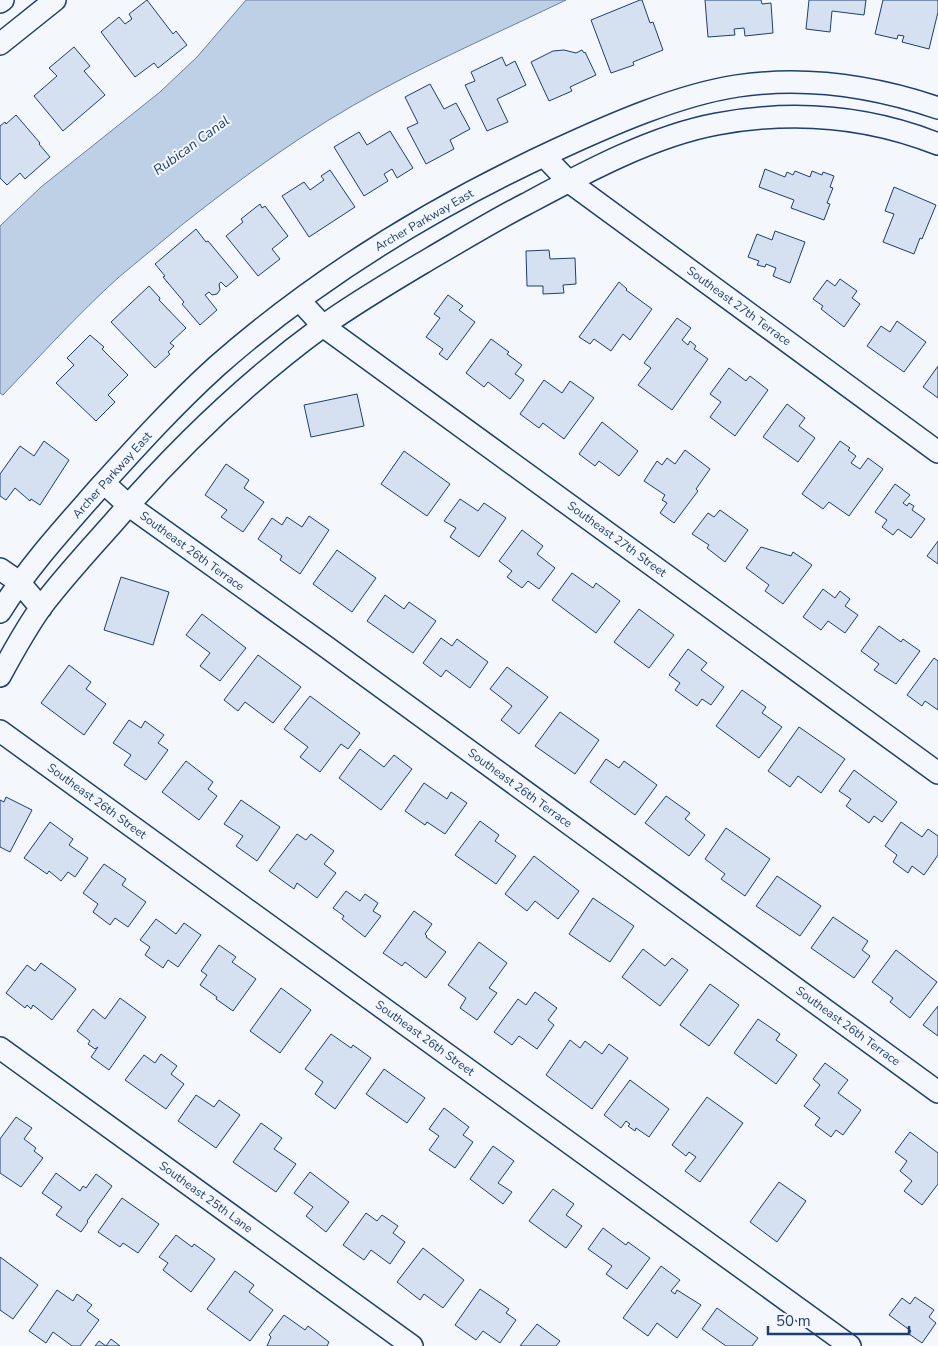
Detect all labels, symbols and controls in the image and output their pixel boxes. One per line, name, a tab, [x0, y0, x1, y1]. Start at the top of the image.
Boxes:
water label: Rubican Canal	[149, 111, 233, 180]
street label: Archer Parkway East	[372, 185, 477, 255]
street label: Southeast 27th Terrace	[684, 263, 794, 349]
street label: Archer Parkway East	[69, 428, 156, 522]
street label: Southeast 27th Street	[564, 498, 670, 581]
street label: Southeast 26th Terrace	[137, 508, 247, 594]
street label: Southeast 26th Terrace	[465, 745, 575, 831]
street label: Southeast 26th Street	[44, 760, 150, 843]
street label: Southeast 26th Terrace	[793, 983, 903, 1069]
street label: Southeast 26th Street	[372, 997, 478, 1080]
street label: Southeast 25th Lane	[156, 1158, 256, 1236]
scale bar	[768, 1304, 909, 1336]
text: 50 m	[776, 1311, 811, 1331]

